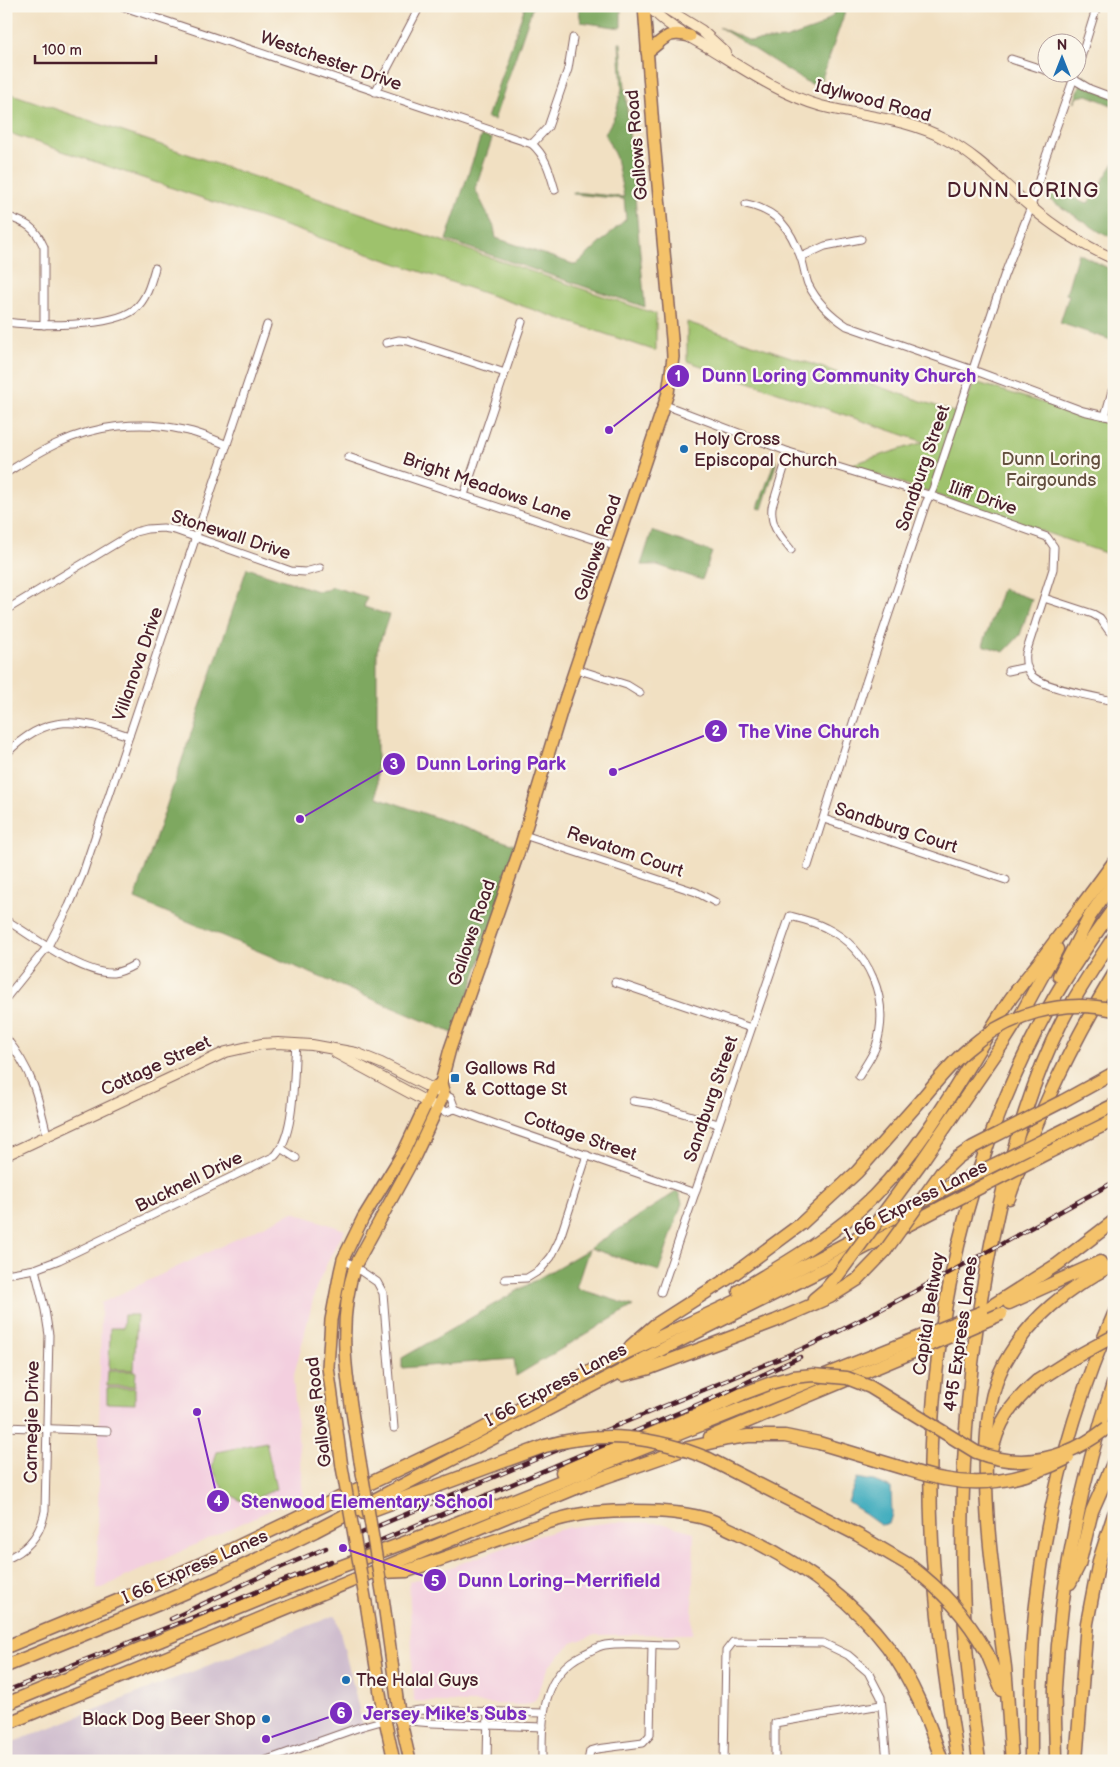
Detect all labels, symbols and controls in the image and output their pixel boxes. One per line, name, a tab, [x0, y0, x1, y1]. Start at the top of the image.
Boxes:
street label: Westchester Drive	[257, 27, 405, 95]
scale bar	[35, 32, 156, 64]
north arrow	[1038, 32, 1088, 82]
text: N	[1057, 37, 1067, 54]
text: 100 m	[42, 41, 82, 60]
street label: Idylwood Road	[813, 75, 933, 127]
street label: Gallows Road	[622, 89, 652, 201]
district label: DUNN LORING	[947, 179, 1099, 203]
callout: Dunn Loring Community Church	[666, 359, 986, 393]
text: Dunn Loring Community Church	[702, 365, 976, 388]
text: 1	[675, 367, 681, 386]
street label: Sandburg Street	[892, 402, 955, 534]
place label: Holy Cross Episcopal Church	[694, 429, 837, 471]
marker: Holy Cross Episcopal Church	[678, 443, 690, 455]
street label: Bright Meadows Lane	[400, 448, 575, 526]
park label: Dunn Loring Fairgounds	[1001, 449, 1101, 491]
street label: Iliff Drive	[946, 477, 1020, 520]
street label: Gallows Road	[570, 492, 626, 604]
street label: Stonewall Drive	[169, 506, 294, 564]
street label: Villanova Drive	[109, 604, 167, 724]
callout: The Vine Church	[703, 714, 891, 748]
text: The Vine Church	[738, 721, 880, 744]
text: 2	[712, 722, 721, 741]
callout: Dunn Loring Park	[381, 747, 576, 781]
text: Dunn Loring Park	[416, 753, 566, 776]
text: 3	[390, 755, 399, 774]
street label: Sandburg Court	[832, 798, 961, 858]
street label: Revatom Court	[564, 822, 687, 882]
street label: Gallows Road	[444, 877, 500, 989]
street label: Cottage Street	[98, 1031, 215, 1101]
street label: Sandburg Street	[680, 1033, 743, 1165]
place label: Gallows Rd & Cottage St	[465, 1058, 568, 1100]
marker: Gallows Rd & Cottage St	[449, 1072, 461, 1084]
street label: Cottage Street	[521, 1107, 640, 1165]
street label: Bucknell Drive	[132, 1147, 246, 1217]
street label: I 66 Express Lanes	[841, 1156, 991, 1246]
street label: Capital Beltway	[909, 1250, 949, 1377]
street label: 495 Express Lanes	[940, 1255, 982, 1413]
street label: I 66 Express Lanes	[482, 1339, 630, 1431]
street label: Gallows Road	[302, 1356, 336, 1468]
street label: Carnegie Drive	[20, 1360, 44, 1484]
callout: Stenwood Elementary School	[206, 1484, 503, 1518]
text: Stenwood Elementary School	[241, 1491, 493, 1514]
text: 4	[214, 1492, 223, 1511]
street label: I 66 Express Lanes	[119, 1525, 271, 1609]
callout: Dunn Loring–Merrifield	[423, 1563, 671, 1597]
text: Dunn Loring–Merrifield	[458, 1570, 660, 1593]
text: 5	[431, 1572, 440, 1591]
place label: The Halal Guys	[356, 1670, 479, 1691]
marker: The Halal Guys	[340, 1674, 352, 1686]
callout: Jersey Mike's Subs	[328, 1696, 537, 1730]
text: Jersey Mike's Subs	[363, 1703, 527, 1726]
text: 6	[336, 1704, 346, 1723]
place label: Black Dog Beer Shop	[82, 1709, 256, 1730]
marker: Black Dog Beer Shop	[260, 1713, 272, 1725]

